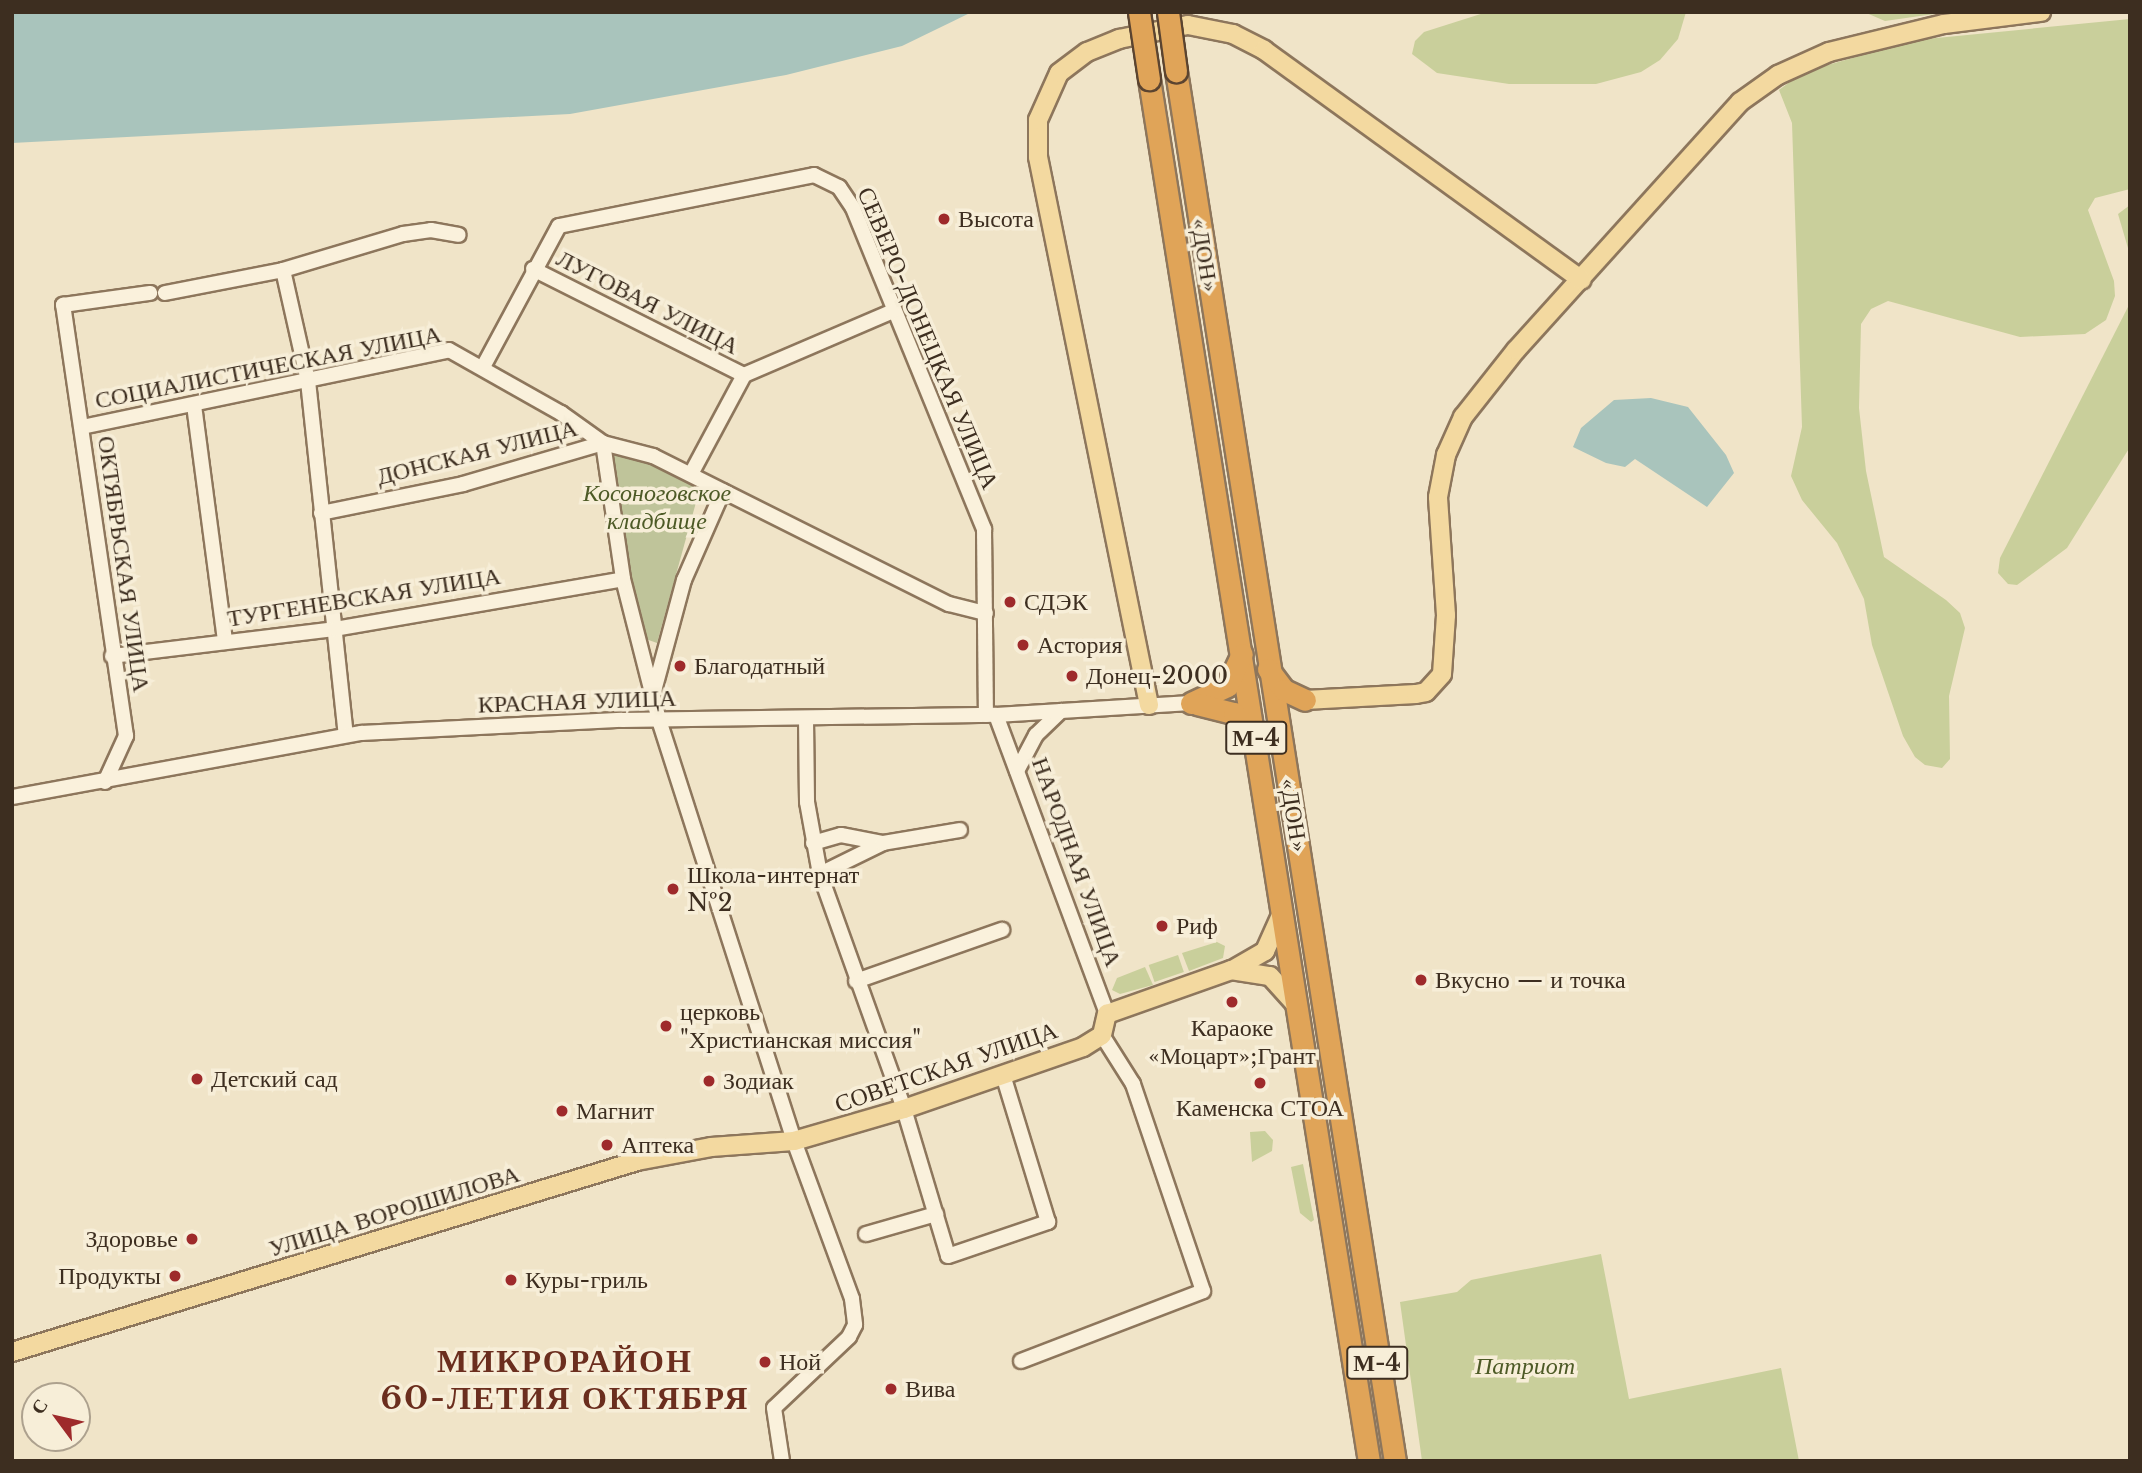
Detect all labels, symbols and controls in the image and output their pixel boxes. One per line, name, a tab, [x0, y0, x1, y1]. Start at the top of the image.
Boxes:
street label: СЕВЕРО-ДОНЕЦКАЯ УЛИЦА	[851, 183, 1005, 493]
place label: Высота	[958, 205, 1034, 233]
marker: Высота	[936, 211, 952, 227]
street label: «ДОН»	[1185, 216, 1225, 294]
street label: ЛУГОВАЯ УЛИЦА	[552, 244, 744, 360]
street label: СОЦИАЛИСТИЧЕСКАЯ УЛИЦА	[92, 319, 444, 415]
street label: ДОНСКАЯ УЛИЦА	[374, 413, 580, 491]
street label: ОКТЯБРЬСКАЯ УЛИЦА	[92, 434, 156, 694]
park label: Косоноговское кладбище	[583, 479, 731, 535]
street label: ТУРГЕНЕВСКАЯ УЛИЦА	[225, 561, 503, 633]
place label: СДЭК	[1024, 588, 1088, 616]
marker: СДЭК	[1002, 594, 1018, 610]
place label: Астория	[1037, 631, 1122, 659]
marker: Астория	[1015, 637, 1031, 653]
place label: Благодатный	[694, 652, 825, 680]
marker: Благодатный	[672, 658, 688, 674]
place label: Донец-2000	[1086, 662, 1228, 690]
marker: Донец-2000	[1064, 668, 1080, 684]
street label: КРАСНАЯ УЛИЦА	[477, 683, 677, 719]
road number: М-4	[1224, 718, 1288, 758]
street label: НАРОДНАЯ УЛИЦА	[1026, 753, 1128, 971]
street label: «ДОН»	[1274, 776, 1314, 854]
place label: Школа-интернат №2	[687, 861, 859, 917]
marker: Школа-интернат №2	[665, 881, 681, 897]
place label: Риф	[1176, 912, 1218, 940]
marker: Риф	[1154, 918, 1170, 934]
place label: Вкусно — и точка	[1435, 966, 1626, 994]
marker: Вкусно — и точка	[1413, 972, 1429, 988]
marker: Караоке «Моцарт»;Грант	[1224, 994, 1240, 1010]
place label: церковь "Христианская миссия"	[680, 998, 921, 1054]
place label: Караоке «Моцарт»;Грант	[1148, 1014, 1316, 1070]
street label: СОВЕТСКАЯ УЛИЦА	[831, 1015, 1061, 1119]
marker: церковь "Христианская миссия"	[658, 1018, 674, 1034]
place label: Детский сад	[211, 1065, 338, 1093]
place label: Зодиак	[723, 1067, 794, 1095]
marker: Детский сад	[189, 1071, 205, 1087]
marker: Зодиак	[701, 1073, 717, 1089]
marker: Каменска СТОА	[1252, 1075, 1268, 1091]
place label: Каменска СТОА	[1176, 1094, 1344, 1122]
place label: Магнит	[576, 1097, 654, 1125]
marker: Магнит	[554, 1103, 570, 1119]
place label: Аптека	[621, 1131, 694, 1159]
marker: Аптека	[599, 1137, 615, 1153]
street label: УЛИЦА ВОРОШИЛОВА	[265, 1159, 523, 1263]
place label: Здоровье	[85, 1225, 178, 1253]
marker: Здоровье	[184, 1231, 200, 1247]
place label: Продукты	[58, 1262, 161, 1290]
place label: Куры-гриль	[525, 1266, 648, 1294]
marker: Продукты	[167, 1268, 183, 1284]
marker: Куры-гриль	[503, 1272, 519, 1288]
district label: МИКРОРАЙОН 60-ЛЕТИЯ ОКТЯБРЯ	[383, 1343, 747, 1418]
road number: М-4	[1346, 1344, 1408, 1382]
place label: Ной	[779, 1348, 821, 1376]
park label: Патриот	[1475, 1352, 1575, 1380]
marker: Ной	[757, 1354, 773, 1370]
place label: Вива	[905, 1375, 956, 1403]
marker: Вива	[883, 1381, 899, 1397]
north arrow	[21, 1382, 91, 1452]
text: С	[26, 1394, 53, 1418]

